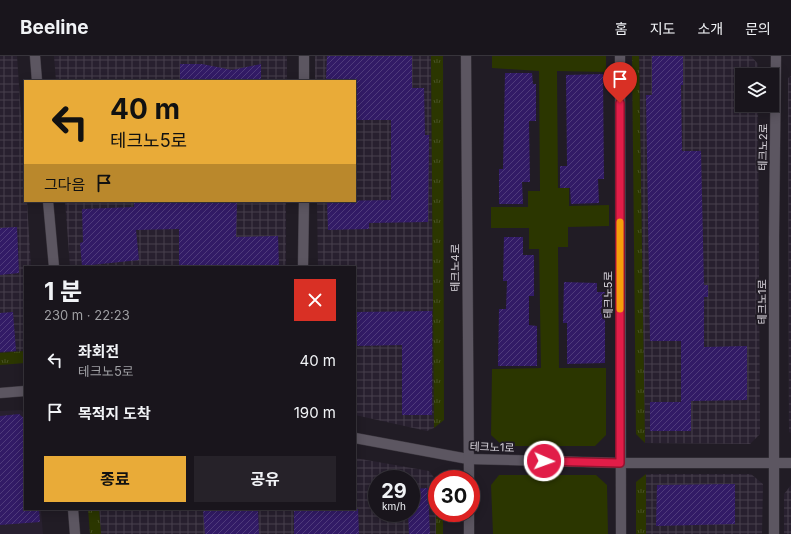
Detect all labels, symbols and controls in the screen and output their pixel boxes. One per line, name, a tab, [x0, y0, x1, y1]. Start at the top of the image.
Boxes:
text: Beeline	[20, 16, 89, 39]
text: 홈	[615, 20, 628, 37]
text: 지도	[650, 20, 675, 37]
text: 소개	[697, 20, 723, 37]
text: 문의	[745, 20, 771, 37]
pin	[603, 62, 637, 103]
icon: arrive	[609, 68, 631, 90]
map controls	[735, 68, 779, 112]
button: layers	[735, 68, 779, 112]
text: 40 m	[110, 92, 180, 126]
icon: left	[44, 96, 96, 148]
street label: 테크노2로	[756, 123, 770, 171]
text: 테크노5로	[110, 130, 187, 151]
icon: arrive	[93, 172, 115, 194]
text: 그다음	[44, 175, 85, 194]
street label: 테크노4로	[448, 244, 462, 292]
street label: 테크노5로	[601, 271, 615, 319]
text: 1 분	[44, 277, 82, 306]
button: close	[294, 279, 336, 321]
street label: 테크노1로	[755, 280, 769, 324]
text: 230 m · 22:23	[44, 307, 130, 323]
text: 좌회전	[78, 342, 119, 361]
icon: left	[44, 349, 66, 371]
text: 40 m	[299, 351, 336, 370]
text: 테크노5로	[78, 363, 134, 379]
icon: arrive	[44, 401, 66, 423]
text: 190 m	[294, 403, 336, 422]
text: 목적지 도착	[78, 404, 151, 423]
street label: 테크노1로	[469, 439, 515, 455]
position arrow	[523, 440, 565, 482]
button: 종료	[44, 456, 186, 502]
button: 공유	[194, 456, 336, 502]
speed limit sign: 30	[428, 470, 480, 522]
text: 29	[381, 479, 407, 503]
text: km/h	[382, 500, 406, 512]

